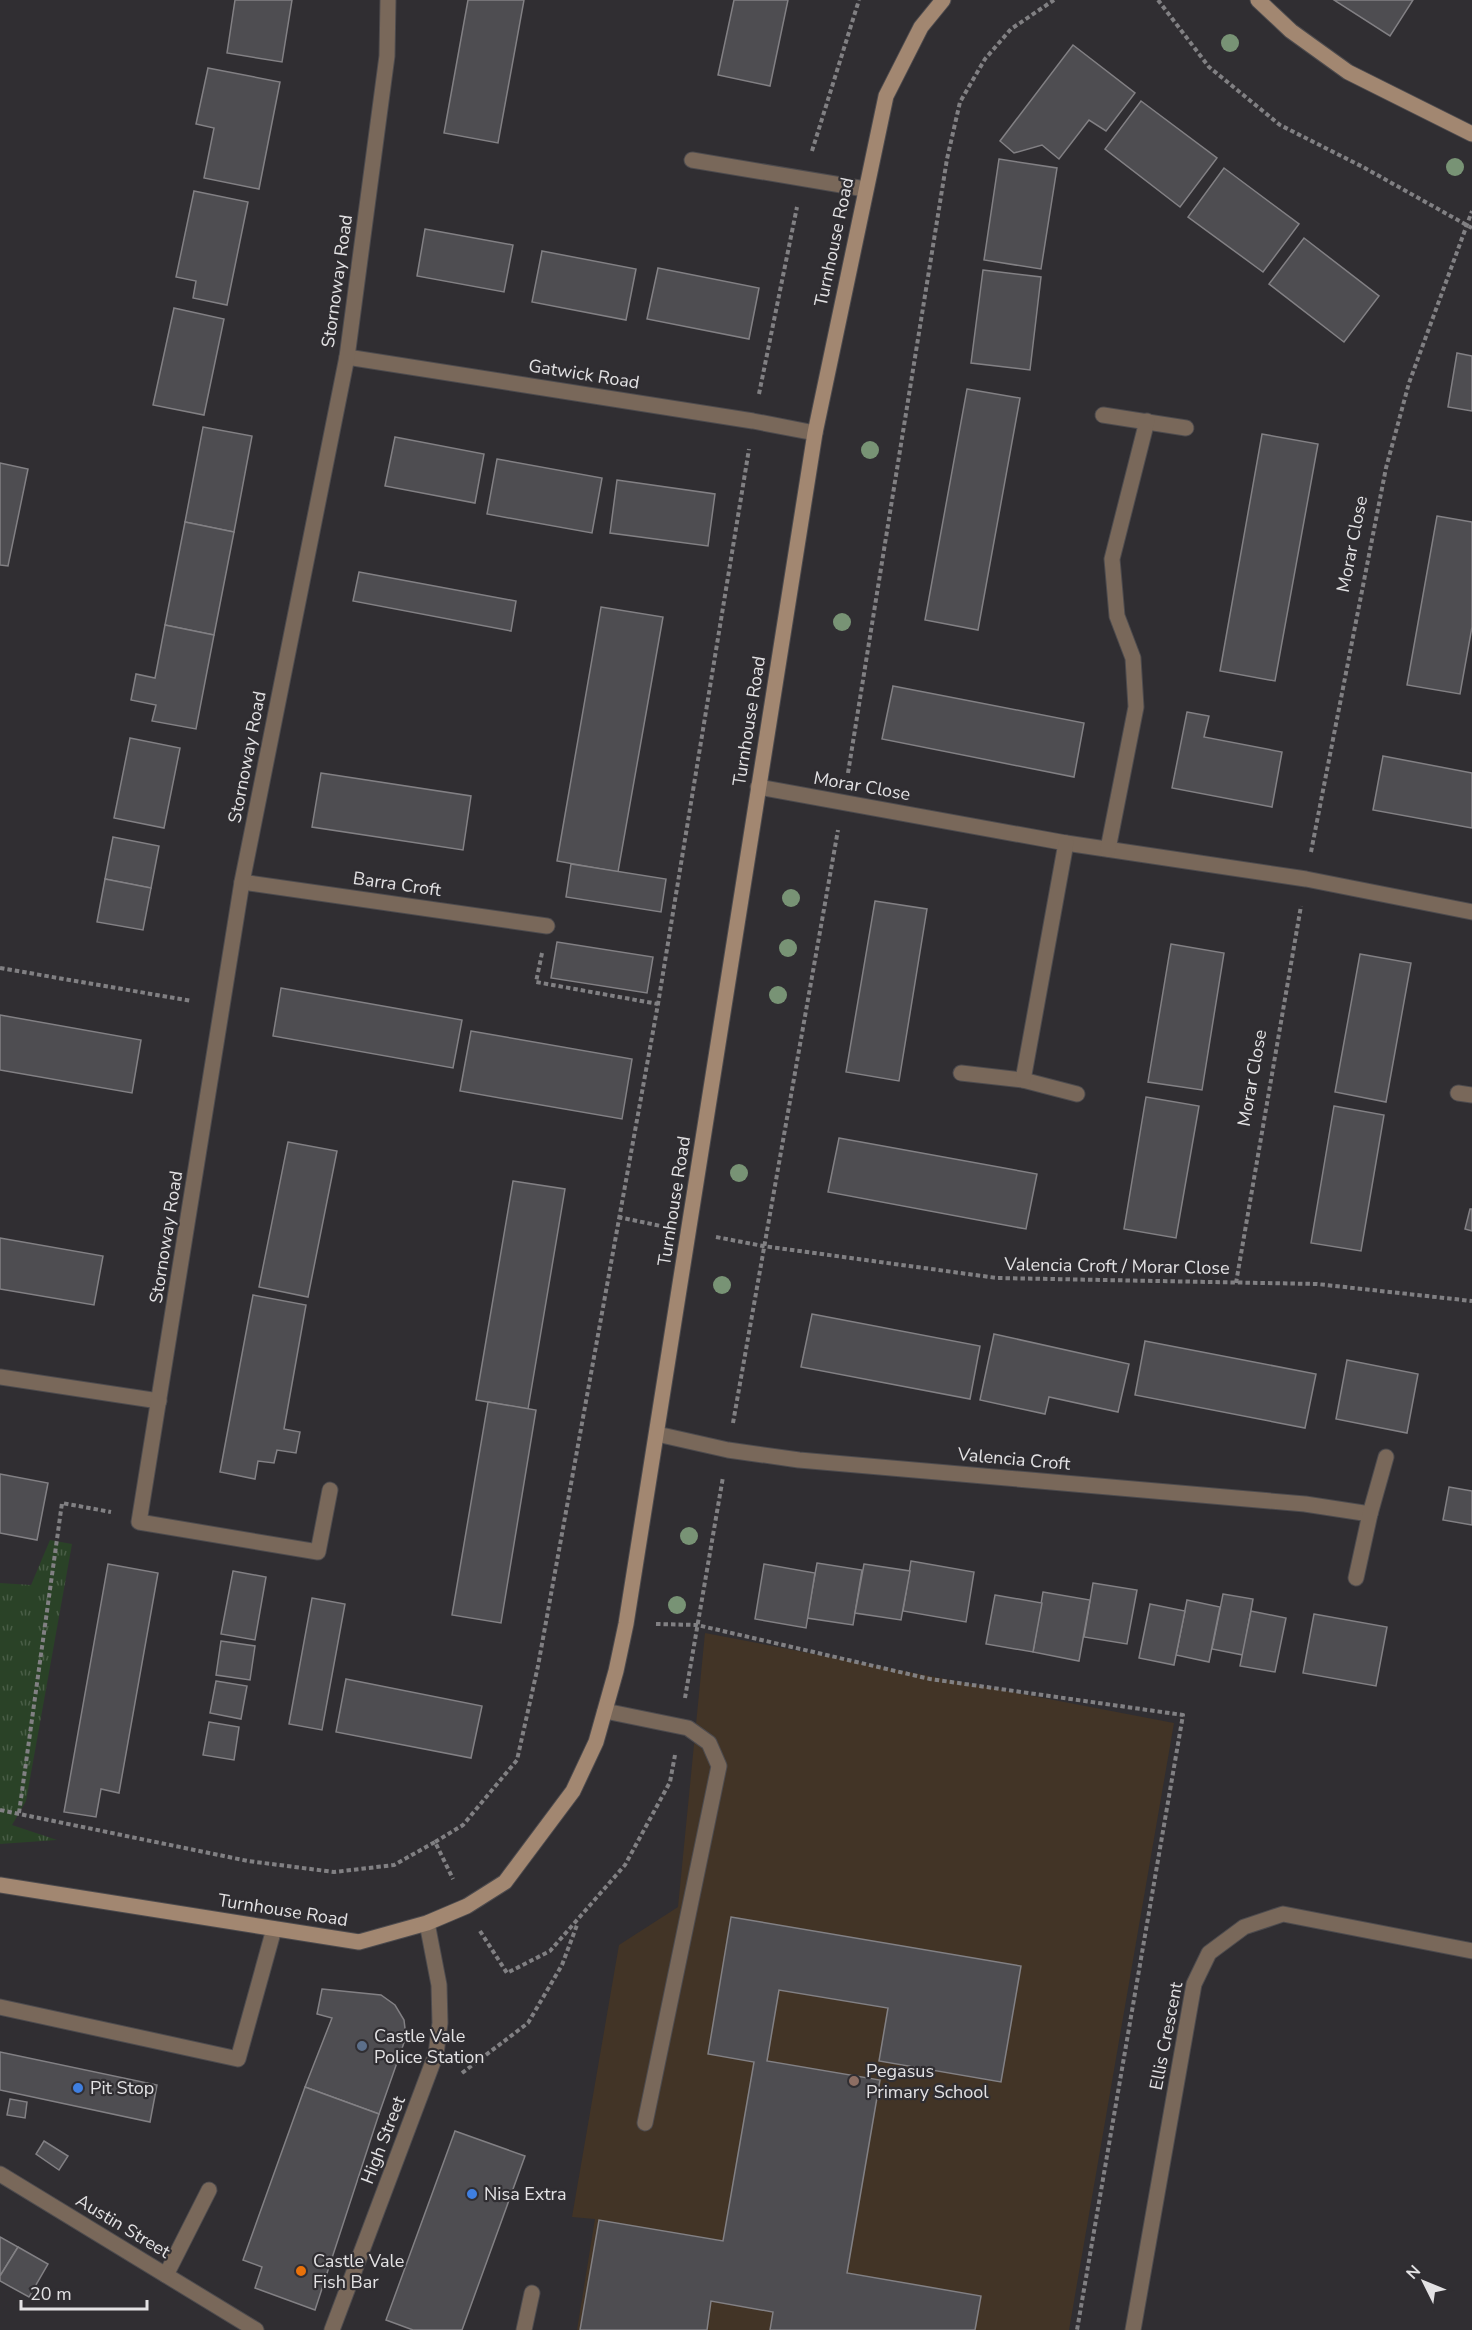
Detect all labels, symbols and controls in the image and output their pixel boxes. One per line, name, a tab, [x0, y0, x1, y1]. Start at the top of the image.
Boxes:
street label: Turnhouse Road	[809, 175, 859, 309]
street label: Stornoway Road	[316, 213, 358, 349]
street label: Gatwick Road	[527, 353, 641, 395]
street label: Morar Close	[1331, 494, 1373, 594]
street label: Turnhouse Road	[727, 654, 771, 788]
street label: Stornoway Road	[222, 689, 272, 825]
street label: Morar Close	[812, 766, 912, 806]
street label: Barra Croft	[351, 866, 443, 902]
street label: Morar Close	[1232, 1028, 1272, 1128]
street label: Turnhouse Road	[652, 1134, 696, 1268]
street label: Stornoway Road	[144, 1169, 188, 1305]
street label: Valencia Croft / Morar Close	[1003, 1252, 1230, 1280]
street label: Valencia Croft	[956, 1442, 1072, 1476]
street label: Turnhouse Road	[216, 1888, 350, 1932]
street label: Ellis Crescent	[1144, 1979, 1188, 2092]
place label: Castle Vale Police Station	[374, 2024, 484, 2069]
marker: Castle Vale Police Station	[355, 2039, 369, 2053]
place label: Pegasus Primary School	[866, 2059, 989, 2104]
marker: Pegasus Primary School	[847, 2074, 861, 2088]
place label: Pit Stop	[90, 2076, 154, 2100]
marker: Pit Stop	[71, 2081, 85, 2095]
street label: High Street	[355, 2092, 411, 2187]
place label: Nisa Extra	[484, 2182, 566, 2206]
marker: Nisa Extra	[465, 2187, 479, 2201]
street label: Austin Street	[71, 2188, 175, 2264]
place label: Castle Vale Fish Bar	[313, 2249, 404, 2294]
north arrow	[1394, 2252, 1454, 2312]
text: N	[1402, 2261, 1426, 2284]
marker: Castle Vale Fish Bar	[294, 2264, 308, 2278]
scale bar	[21, 2273, 147, 2311]
text: 20 m	[30, 2282, 72, 2306]

